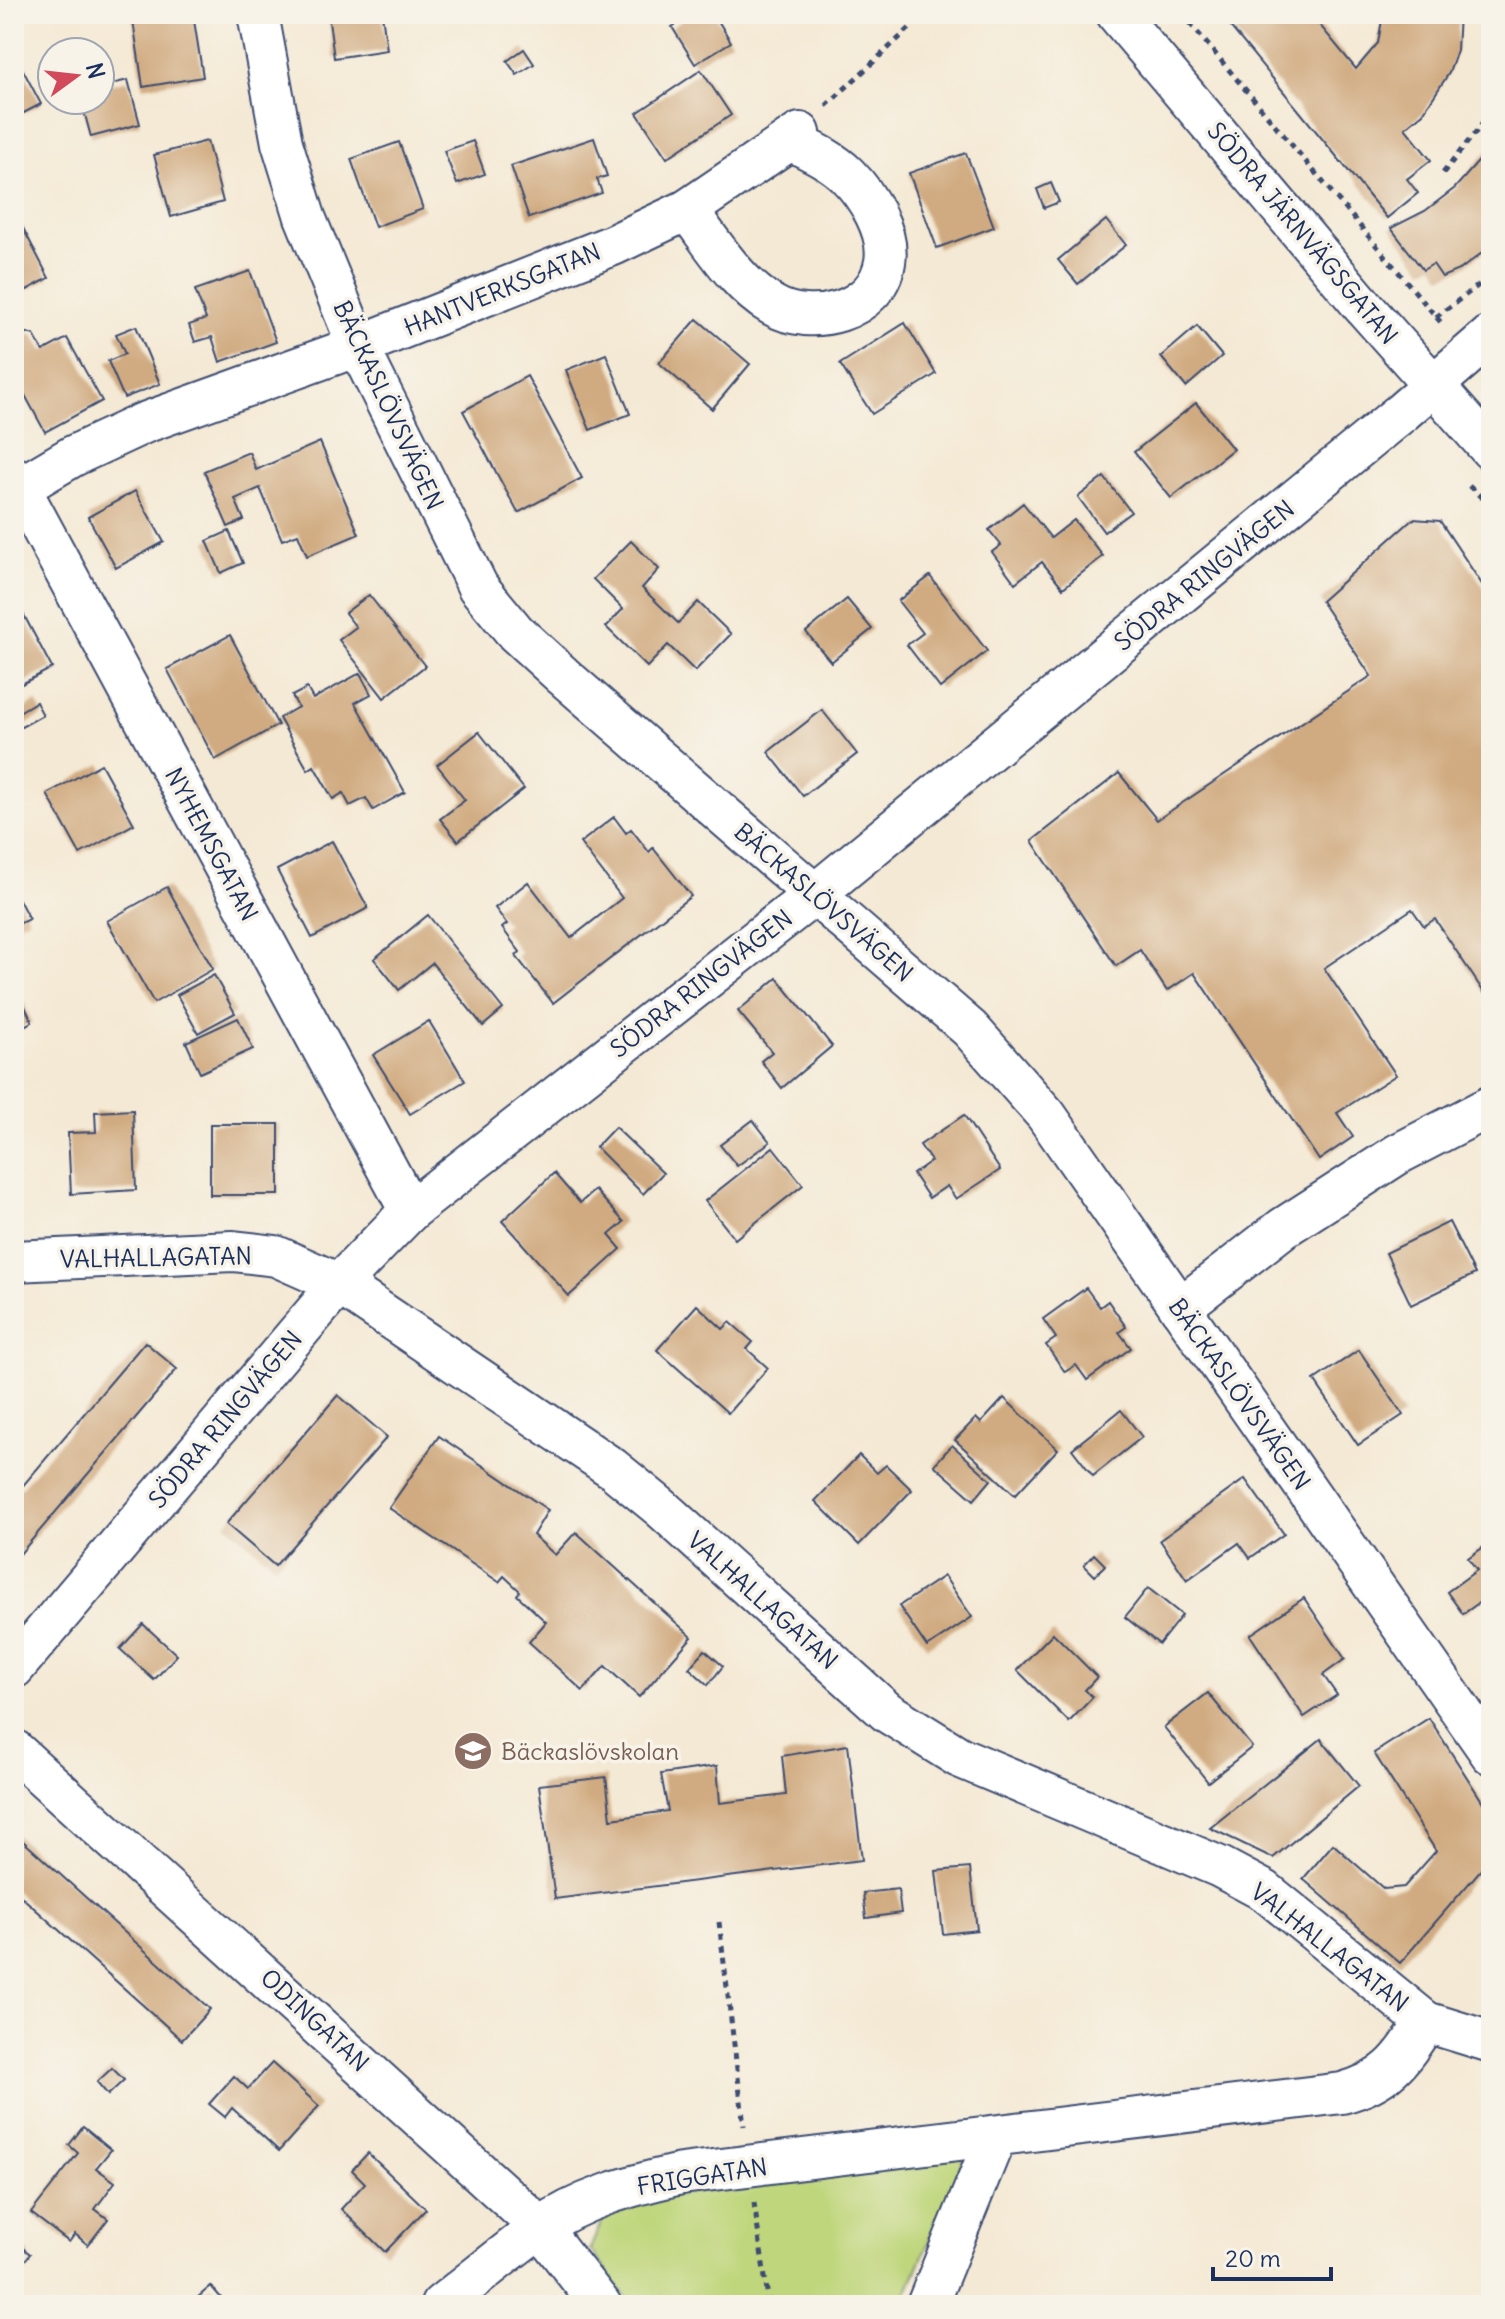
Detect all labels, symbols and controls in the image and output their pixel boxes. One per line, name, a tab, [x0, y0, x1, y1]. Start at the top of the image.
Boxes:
north arrow	[36, 36, 116, 116]
text: N	[80, 60, 111, 82]
street label: SÖDRA JÄRNVÄGSGATAN	[1201, 116, 1405, 350]
street label: HANTVERKSGATAN	[399, 236, 605, 342]
street label: BÄCKASLÖVSVÄGEN	[327, 296, 451, 514]
street label: SÖDRA RINGVÄGEN	[1108, 493, 1300, 657]
street label: NYHEMSGATAN	[159, 762, 265, 926]
street label: BÄCKASLÖVSVÄGEN	[728, 816, 920, 988]
street label: SÖDRA RINGVÄGEN	[604, 903, 798, 1063]
street label: VALHALLAGATAN	[60, 1240, 252, 1274]
street label: BÄCKASLÖVSVÄGEN	[1163, 1292, 1317, 1496]
street label: SÖDRA RINGVÄGEN	[142, 1324, 308, 1514]
street label: VALHALLAGATAN	[682, 1525, 844, 1675]
school or university icon: Bäckaslövskolan	[452, 1730, 494, 1772]
place label: Bäckaslövskolan	[501, 1736, 679, 1766]
street label: VALHALLAGATAN	[1245, 1876, 1415, 2018]
street label: ODINGATAN	[255, 1962, 375, 2078]
street label: FRIGGATAN	[635, 2151, 769, 2201]
scale bar	[1213, 2231, 1331, 2281]
text: 20 m	[1225, 2243, 1281, 2273]

